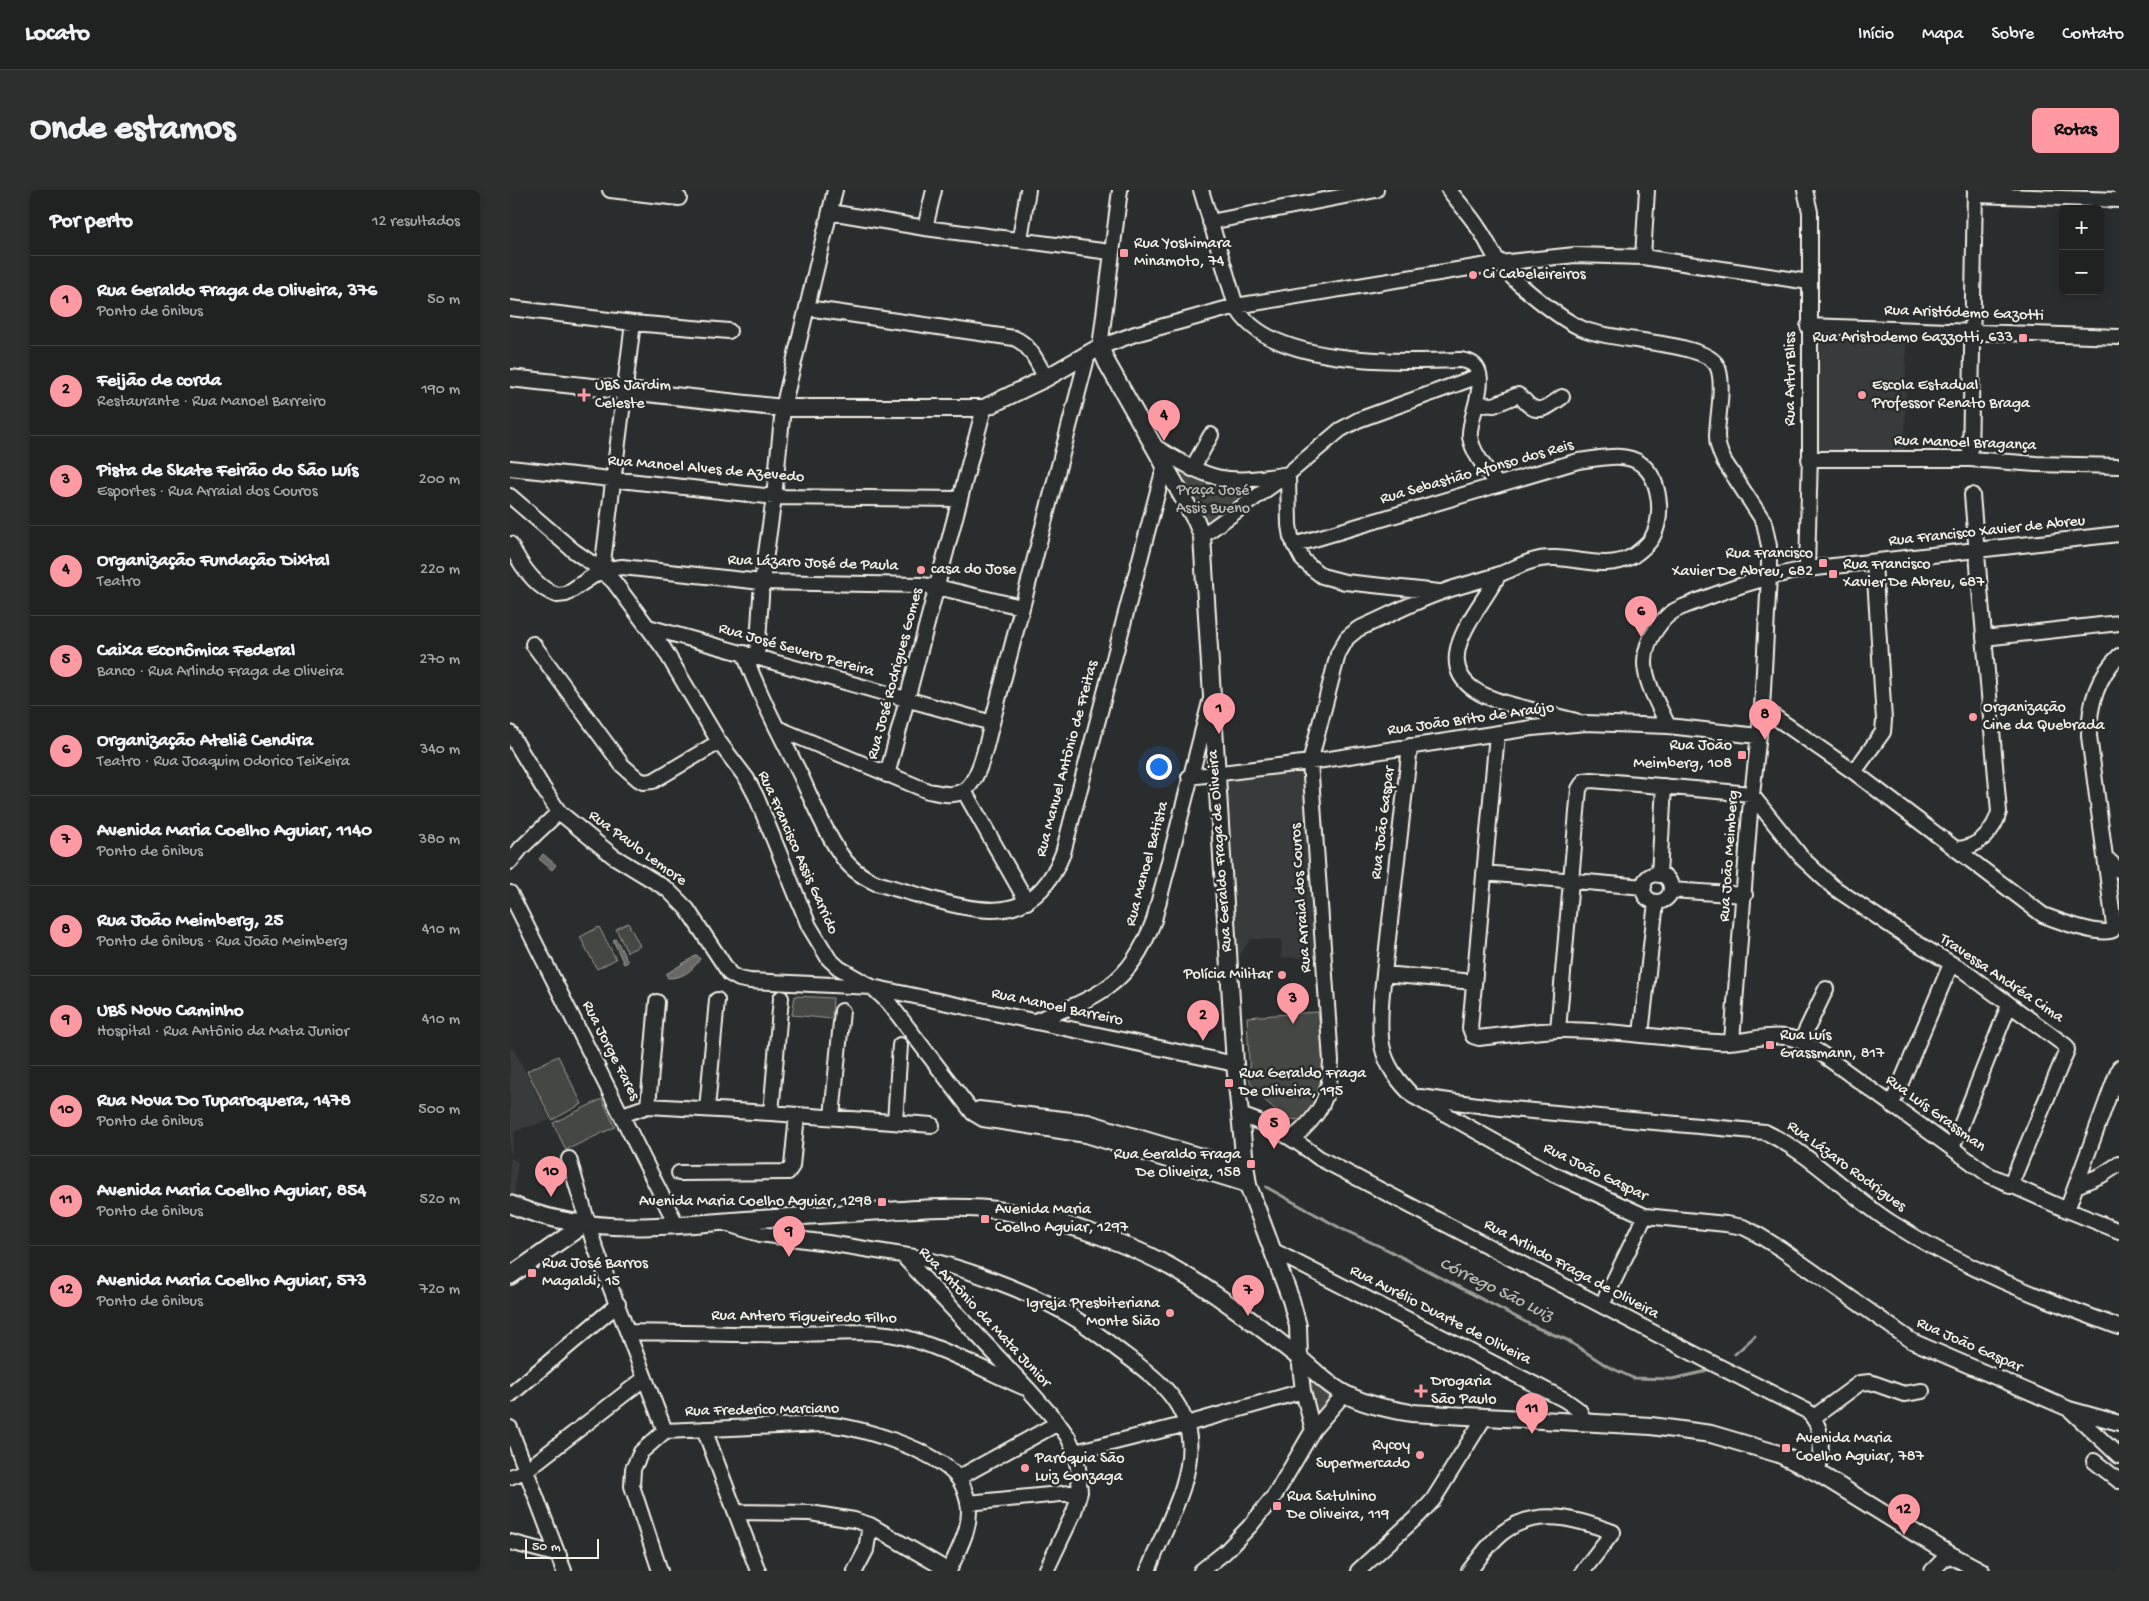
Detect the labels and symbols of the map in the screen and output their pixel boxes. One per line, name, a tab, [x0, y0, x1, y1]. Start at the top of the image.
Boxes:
place label: Rua Yoshimara Minamoto, 74	[1134, 235, 1232, 272]
marker: Rua Yoshimara Minamoto, 74	[1118, 247, 1130, 259]
place label: Ci Cabeleireiros	[1483, 266, 1587, 285]
marker: Ci Cabeleireiros	[1467, 269, 1479, 281]
street label: Rua Aristódemo Gazotti	[1884, 302, 2044, 326]
place label: Rua Aristodemo Gazzotti, 633	[1813, 329, 2013, 348]
street label: Rua Artur Bliss	[1782, 331, 1801, 426]
marker: Rua Aristodemo Gazzotti, 633	[2017, 332, 2029, 344]
place label: UBS Jardim Celeste	[595, 377, 671, 414]
place label: Escola Estadual Professor Renato Braga	[1871, 377, 2031, 414]
marker: UBS Jardim Celeste	[577, 388, 591, 402]
marker: Escola Estadual Professor Renato Braga	[1856, 389, 1868, 401]
pin: 4	[1148, 400, 1180, 441]
street label: Rua Manoel Bragança	[1893, 432, 2038, 456]
street label: Rua Sebastião Afonso dos Reis	[1378, 436, 1577, 510]
street label: Rua Manoel Alves de Azevedo	[607, 452, 805, 488]
park label: Praça José Assis Bueno	[1176, 482, 1250, 519]
street label: Rua Francisco Xavier de Abreu	[1888, 512, 2087, 552]
place label: Rua Francisco Xavier De Abreu, 682	[1671, 545, 1813, 582]
street label: Rua Lázaro José de Paula	[727, 552, 900, 577]
place label: Rua Francisco Xavier De Abreu, 687	[1842, 556, 1985, 593]
marker: Rua Francisco Xavier De Abreu, 682	[1817, 557, 1829, 569]
place label: casa do Jose	[931, 561, 1017, 580]
marker: casa do Jose	[915, 564, 927, 576]
marker: Rua Francisco Xavier De Abreu, 687	[1827, 568, 1839, 580]
street label: Rua José Rodrigues Gomes	[864, 585, 928, 762]
pin: 6	[1625, 596, 1657, 637]
street label: Rua José Severo Pereira	[716, 620, 877, 683]
street label: Rua Manuel Antônio de Freitas	[1033, 658, 1104, 859]
pin: 1	[1203, 693, 1235, 734]
street label: Rua João Brito de Araújo	[1386, 699, 1556, 741]
pin: 8	[1749, 699, 1781, 740]
place label: Organização Cine da Quebrada	[1983, 699, 2106, 736]
marker: Organização Cine da Quebrada	[1967, 711, 1979, 723]
place label: Rua João Meimberg, 108	[1633, 737, 1732, 774]
street label: Rua Geraldo Fraga de Oliveira	[1204, 748, 1238, 953]
marker: Rua João Meimberg, 108	[1736, 749, 1748, 761]
your location	[1146, 754, 1172, 780]
street label: Rua João Gaspar	[1368, 764, 1401, 881]
street label: Rua Francisco Assis Garrido	[752, 768, 842, 938]
street label: Rua João Meimberg	[1716, 790, 1744, 922]
street label: Rua Manoel Batista	[1122, 798, 1174, 928]
street label: Rua Paulo Lemore	[584, 807, 691, 892]
street label: Rua Arraial dos Couros	[1287, 822, 1317, 973]
street label: Travessa Andréa Cima	[1934, 930, 2068, 1028]
place label: Polícia Militar	[1183, 966, 1273, 985]
marker: Polícia Militar	[1276, 969, 1288, 981]
pin: 3	[1277, 983, 1309, 1024]
street label: Rua Manoel Barreiro	[989, 985, 1125, 1031]
street label: Rua Jorge Fares	[577, 998, 644, 1105]
pin: 2	[1187, 1000, 1219, 1041]
place label: Rua Luís Grassmann, 817	[1780, 1027, 1885, 1064]
marker: Rua Luís Grassmann, 817	[1764, 1039, 1776, 1051]
place label: Rua Geraldo Fraga De Oliveira, 195	[1238, 1065, 1367, 1102]
street label: Rua Luís Grassman	[1881, 1071, 1989, 1157]
marker: Rua Geraldo Fraga De Oliveira, 195	[1223, 1077, 1235, 1089]
pin: 5	[1258, 1108, 1290, 1149]
street label: Rua Lázaro Rodrigues	[1783, 1117, 1910, 1217]
street label: Rua João Gaspar	[1540, 1140, 1651, 1207]
place label: Rua Geraldo Fraga De Oliveira, 158	[1114, 1146, 1242, 1183]
pin: 10	[535, 1156, 567, 1197]
marker: Rua Geraldo Fraga De Oliveira, 158	[1245, 1158, 1257, 1170]
place label: Avenida Maria Coelho Aguiar, 1298	[639, 1193, 872, 1212]
marker: Avenida Maria Coelho Aguiar, 1298	[876, 1196, 888, 1208]
place label: Avenida Maria Coelho Aguiar, 1297	[995, 1201, 1129, 1238]
marker: Avenida Maria Coelho Aguiar, 1297	[979, 1213, 991, 1225]
pin: 9	[773, 1216, 805, 1257]
street label: Rua Arlindo Fraga de Oliveira	[1480, 1216, 1663, 1325]
street label: Rua Antônio da Mata Junior	[914, 1244, 1055, 1393]
water label: Córrego São Luiz	[1436, 1253, 1557, 1327]
place label: Rua José Barros Magaldi, 15	[542, 1255, 649, 1292]
street label: Rua Aurélio Duarte de Oliveira	[1346, 1262, 1535, 1371]
marker: Rua José Barros Magaldi, 15	[526, 1267, 538, 1279]
pin: 7	[1232, 1275, 1264, 1316]
place label: Igreja Presbiteriana Monte Sião	[1026, 1295, 1161, 1332]
street label: Rua Antero Figueiredo Filho	[711, 1307, 897, 1329]
marker: Igreja Presbiteriana Monte Sião	[1164, 1307, 1176, 1319]
street label: Rua João Gaspar	[1913, 1314, 2026, 1378]
place label: Drogaria São Paulo	[1430, 1373, 1496, 1410]
marker: Drogaria São Paulo	[1415, 1385, 1427, 1397]
pin: 11	[1516, 1393, 1548, 1434]
street label: Rua Frederico Marciano	[685, 1400, 839, 1422]
place label: Avenida Maria Coelho Aguiar, 787	[1796, 1430, 1924, 1467]
place label: Rycoy Supermercado	[1316, 1437, 1410, 1474]
marker: Avenida Maria Coelho Aguiar, 787	[1780, 1442, 1792, 1454]
marker: Rycoy Supermercado	[1414, 1449, 1426, 1461]
place label: Paróquia São Luiz Gonzaga	[1034, 1450, 1125, 1487]
marker: Paróquia São Luiz Gonzaga	[1019, 1462, 1031, 1474]
place label: Rua Satulnino De Oliveira, 119	[1286, 1488, 1389, 1525]
pin: 12	[1888, 1494, 1920, 1535]
marker: Rua Satulnino De Oliveira, 119	[1271, 1500, 1283, 1512]
scale bar	[525, 1536, 599, 1559]

